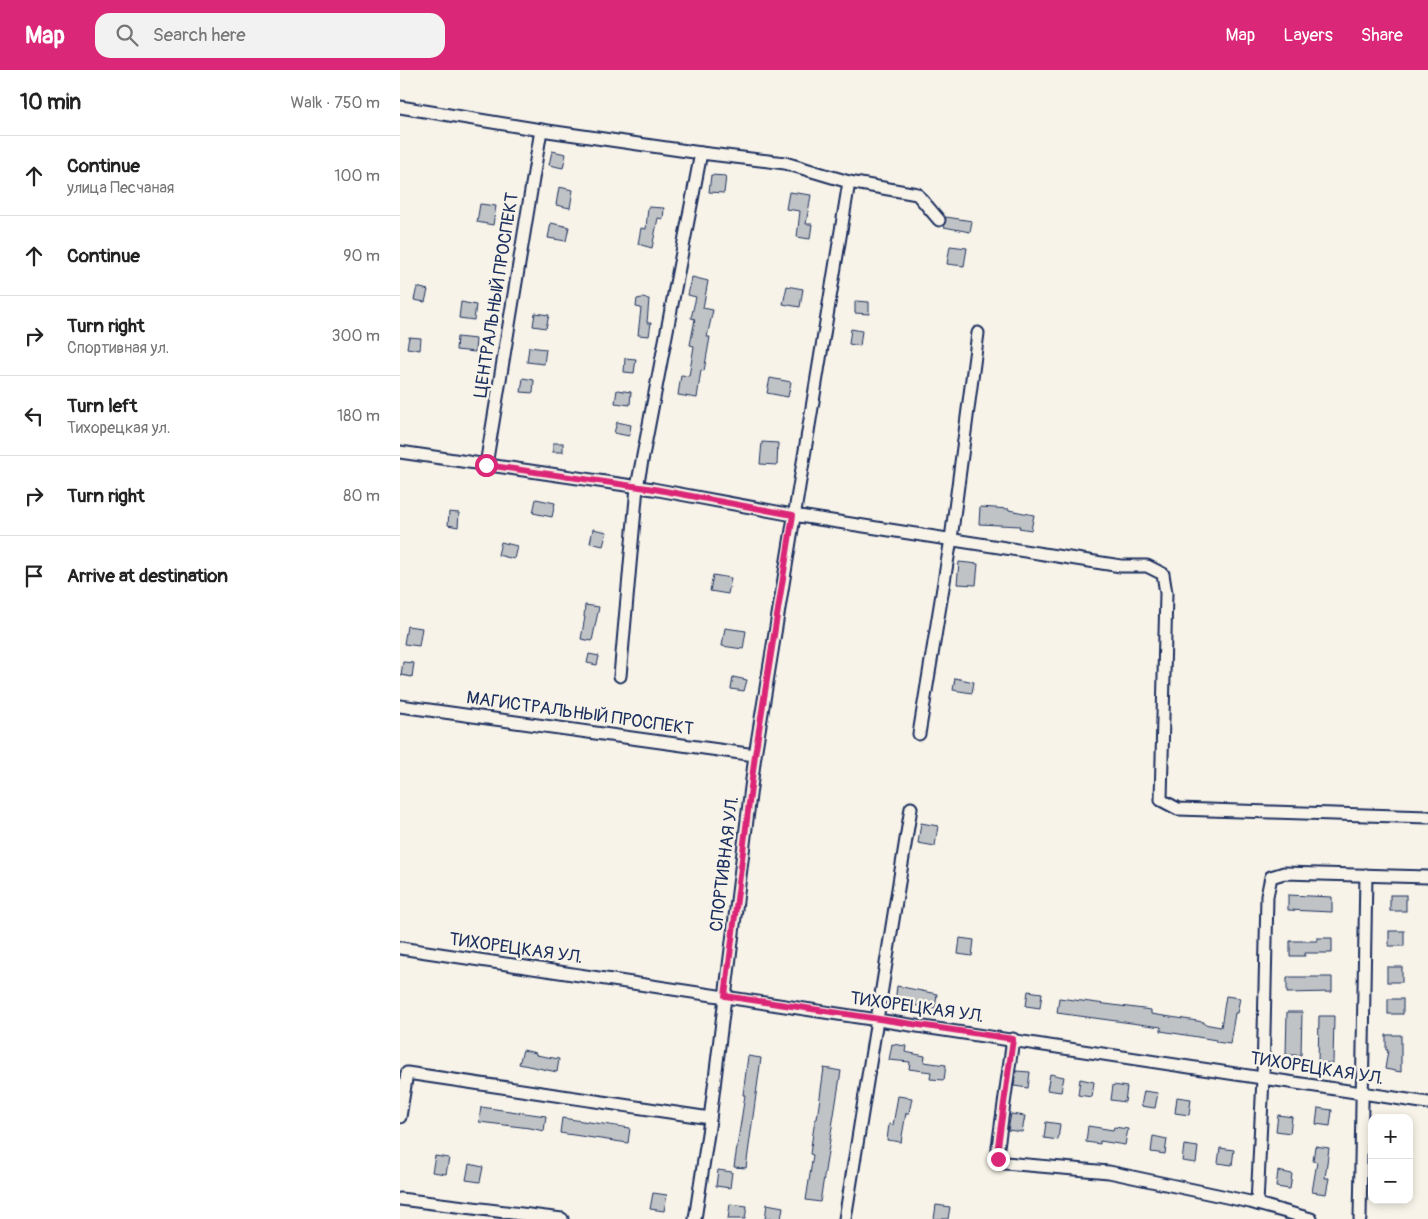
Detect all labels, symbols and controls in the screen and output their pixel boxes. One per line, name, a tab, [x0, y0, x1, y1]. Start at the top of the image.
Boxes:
search box	[95, 13, 445, 58]
text: Map	[25, 21, 65, 50]
icon: search	[113, 21, 141, 49]
text: Search here	[153, 23, 246, 47]
text: Map	[1226, 24, 1255, 47]
text: Layers	[1283, 24, 1333, 47]
text: Share	[1361, 24, 1403, 47]
text: 10 min	[20, 89, 81, 116]
text: Walk · 750 m	[291, 93, 380, 113]
text: Continue	[67, 154, 140, 178]
icon: ahead	[20, 162, 48, 190]
text: 100 m	[334, 166, 380, 186]
text: улица Песчаная	[67, 178, 174, 198]
street label: ЦЕНТРАЛЬНЫЙ ПРОСПЕКТ	[469, 191, 524, 399]
icon: ahead	[20, 242, 48, 270]
text: Continue	[67, 244, 140, 268]
text: 90 m	[343, 246, 380, 266]
text: Turn right	[67, 314, 145, 338]
icon: right	[20, 322, 48, 350]
text: 300 m	[332, 326, 380, 346]
text: Спортивная ул.	[67, 338, 169, 358]
text: Turn left	[67, 394, 137, 418]
icon: left	[20, 402, 48, 430]
text: 180 m	[337, 406, 380, 426]
text: Тихорецкая ул.	[67, 418, 171, 438]
route start	[475, 454, 498, 477]
icon: right	[20, 482, 48, 510]
text: Turn right	[67, 484, 145, 508]
text: 80 m	[343, 486, 380, 506]
icon: arrive	[20, 562, 48, 590]
text: Arrive at destination	[67, 564, 228, 588]
street label: МАГИСТРАЛЬНЫЙ ПРОСПЕКТ	[465, 686, 695, 741]
street label: СПОРТИВНАЯ УЛ.	[705, 795, 744, 933]
street label: ТИХОРЕЦКАЯ УЛ.	[448, 928, 584, 969]
street label: ТИХОРЕЦКАЯ УЛ.	[849, 987, 985, 1028]
street label: ТИХОРЕЦКАЯ УЛ.	[1249, 1047, 1385, 1090]
map controls	[1368, 1114, 1413, 1204]
button: +	[1368, 1114, 1413, 1159]
route end	[987, 1148, 1010, 1171]
button: −	[1368, 1159, 1413, 1204]

